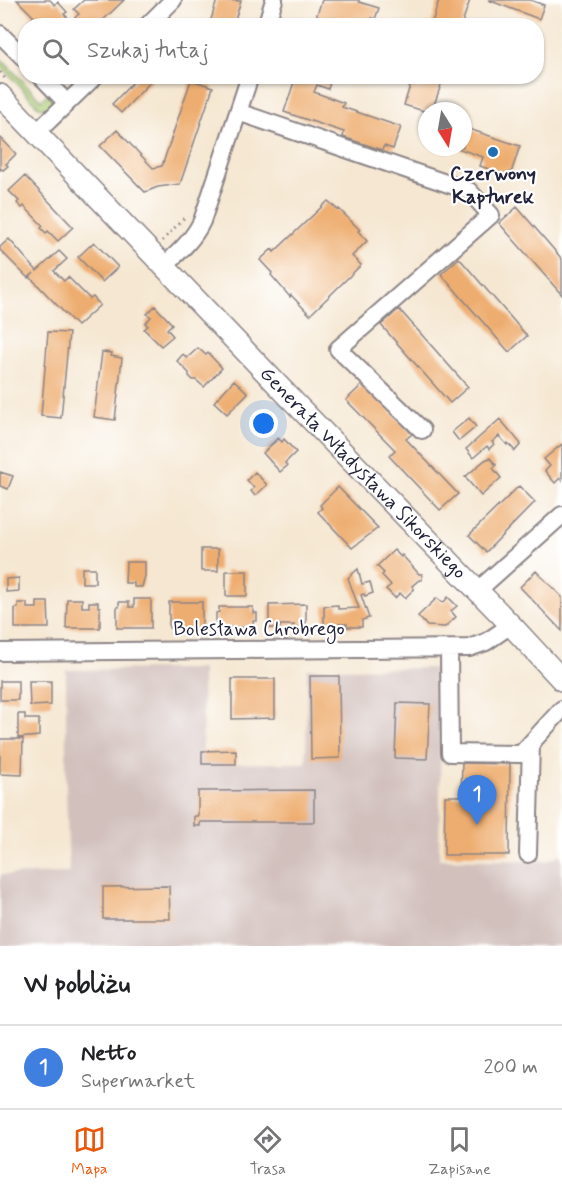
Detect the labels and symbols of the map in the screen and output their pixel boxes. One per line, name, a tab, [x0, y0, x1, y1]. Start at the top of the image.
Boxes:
north arrow	[418, 102, 472, 156]
marker: Czerwony Kapturek	[486, 145, 500, 159]
place label: Czerwony Kapturek	[450, 161, 536, 211]
street label: Generała Władysława Sikorskiego	[254, 361, 473, 585]
your location	[249, 409, 278, 438]
street label: Bolesława Chrobrego	[173, 616, 345, 644]
pin: 1	[458, 776, 496, 825]

